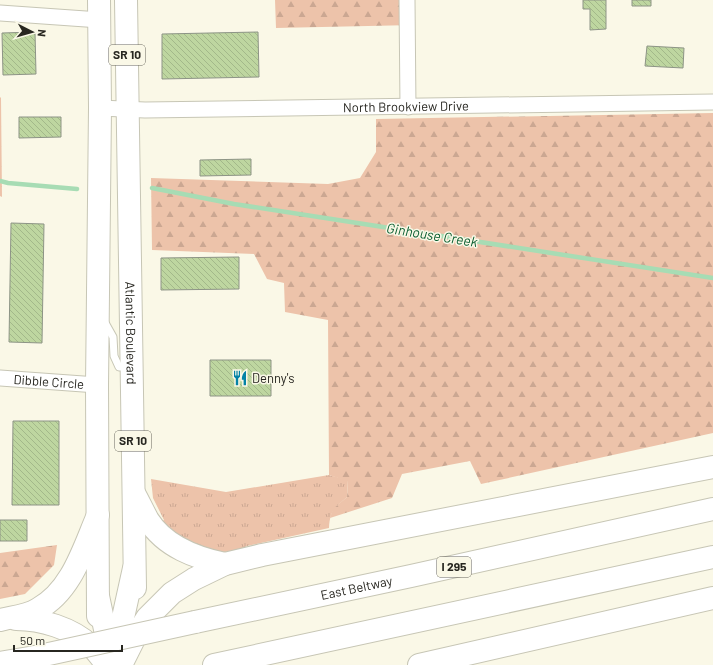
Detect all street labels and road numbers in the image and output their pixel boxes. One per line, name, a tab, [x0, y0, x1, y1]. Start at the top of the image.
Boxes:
road number: SR 10	[109, 45, 145, 65]
street label: North Brookview Drive	[343, 97, 469, 115]
street label: Atlantic Boulevard	[122, 281, 140, 385]
street label: Dibble Circle	[13, 371, 85, 392]
road number: SR 10	[115, 431, 151, 451]
road number: I 295	[437, 557, 471, 577]
street label: East Beltway	[319, 572, 394, 603]

